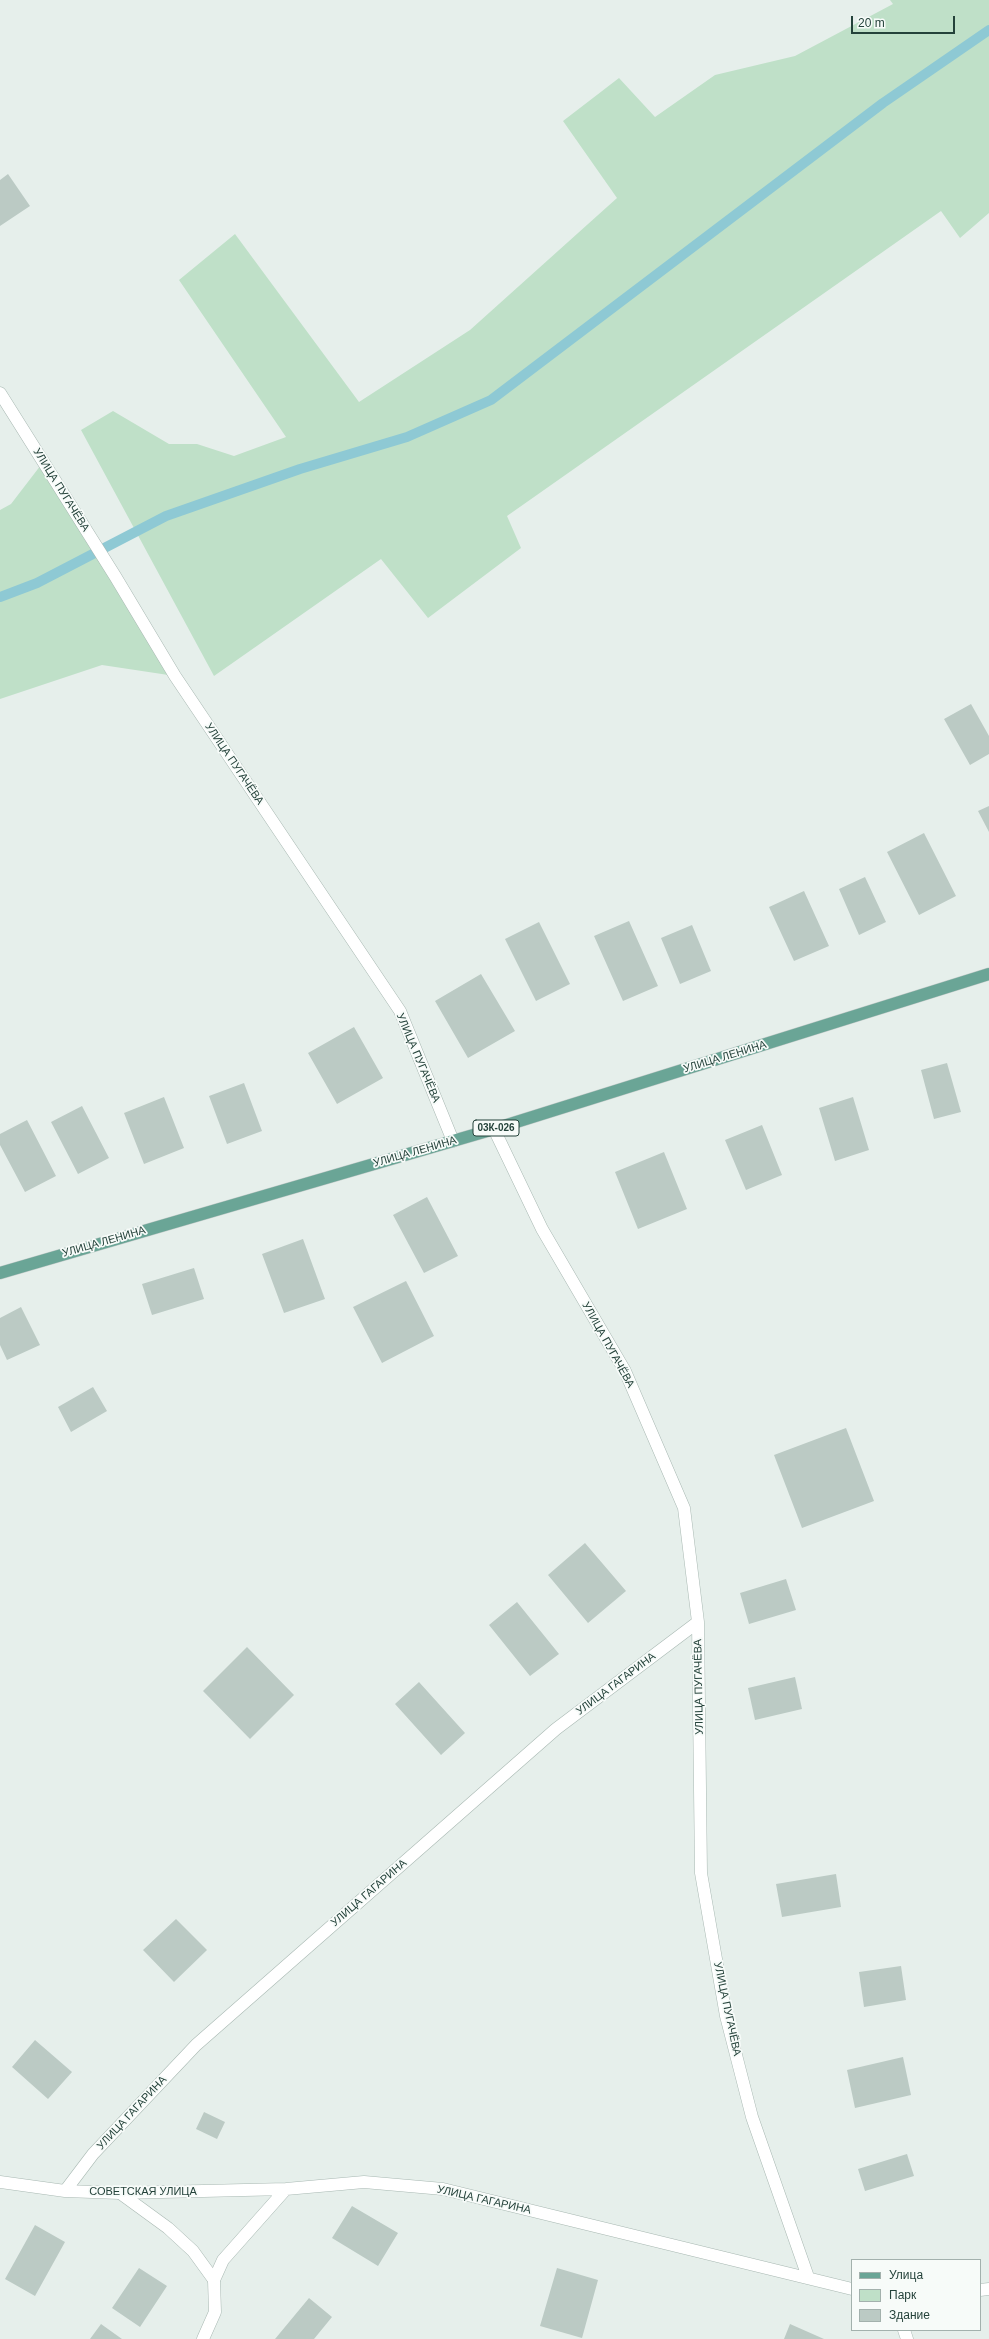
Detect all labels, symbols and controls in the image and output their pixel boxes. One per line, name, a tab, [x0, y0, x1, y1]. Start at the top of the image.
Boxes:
scale bar	[853, 8, 957, 34]
text: 20 m	[858, 16, 885, 30]
street label: УЛИЦА ПУГАЧЁВА	[30, 446, 92, 534]
street label: УЛИЦА ПУГАЧЁВА	[202, 721, 266, 807]
street label: УЛИЦА ПУГАЧЁВА	[393, 1011, 443, 1105]
street label: УЛИЦА ЛЕНИНА	[682, 1038, 768, 1076]
road number: 03К-026	[473, 1120, 519, 1136]
street label: УЛИЦА ЛЕНИНА	[372, 1134, 458, 1170]
street label: УЛИЦА ЛЕНИНА	[61, 1224, 147, 1260]
street label: УЛИЦА ПУГАЧЁВА	[579, 1300, 637, 1390]
street label: УЛИЦА ПУГАЧЁВА	[692, 1639, 706, 1735]
street label: УЛИЦА ГАГАРИНА	[574, 1650, 658, 1718]
street label: УЛИЦА ГАГАРИНА	[328, 1857, 410, 1929]
street label: УЛИЦА ПУГАЧЁВА	[711, 1961, 743, 2057]
street label: УЛИЦА ГАГАРИНА	[94, 2073, 170, 2153]
street label: УЛИЦА ГАГАРИНА	[436, 2183, 532, 2217]
street label: СОВЕТСКАЯ УЛИЦА	[89, 2185, 197, 2199]
legend	[851, 2259, 981, 2331]
text: Улица	[889, 2268, 923, 2282]
text: Парк	[889, 2288, 916, 2302]
text: Здание	[889, 2308, 930, 2322]

